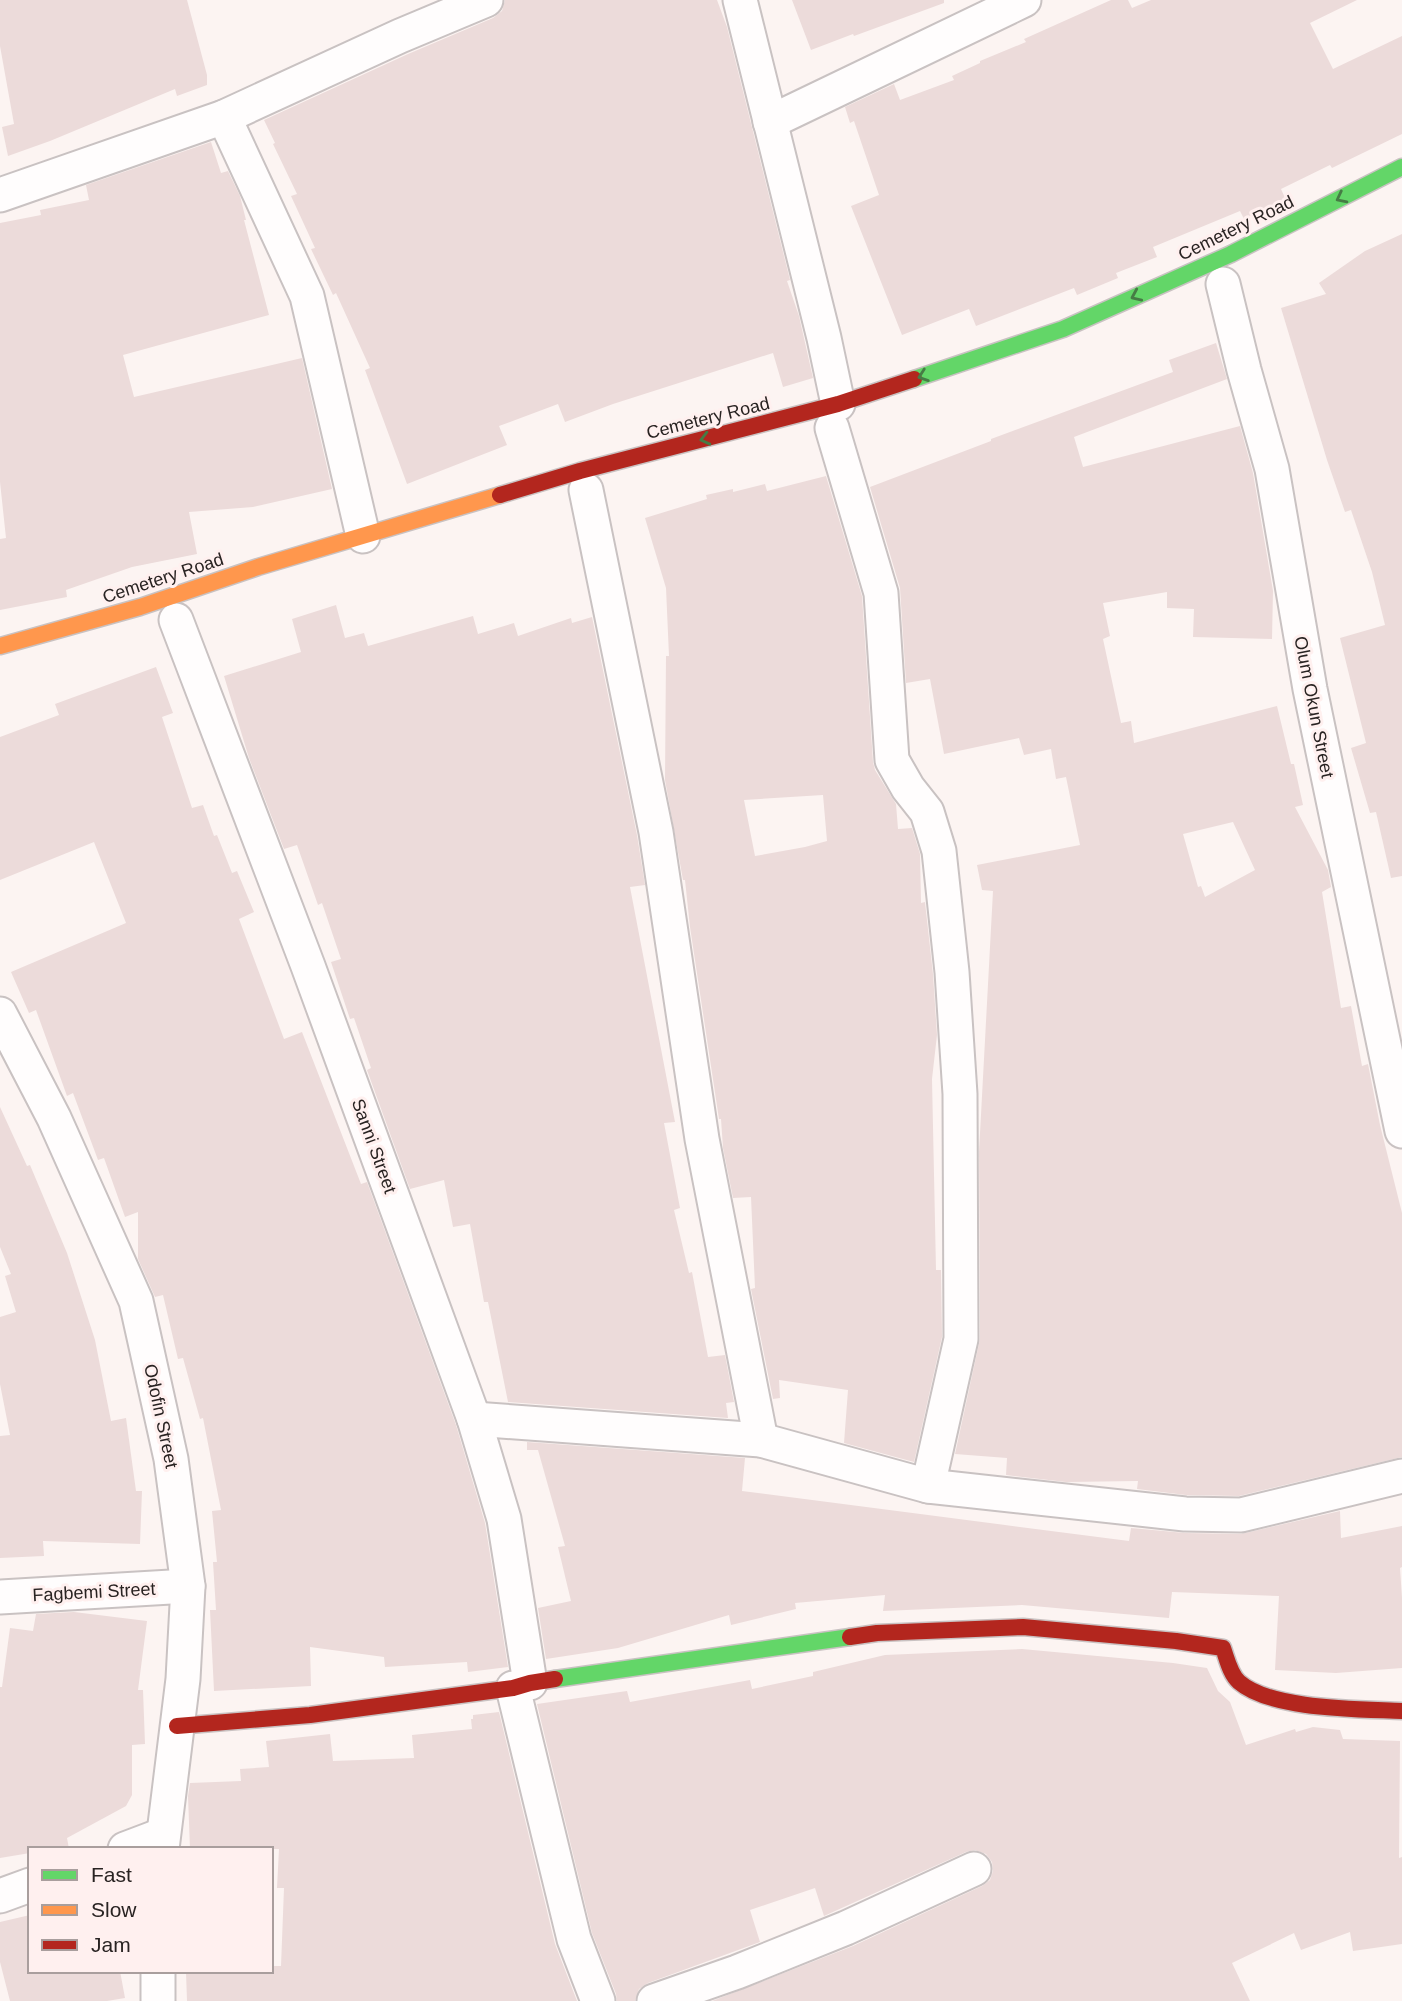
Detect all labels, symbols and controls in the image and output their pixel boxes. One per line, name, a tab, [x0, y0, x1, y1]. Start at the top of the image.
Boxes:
one-way arrow	[1336, 189, 1348, 203]
street label: Cemetery Road	[1175, 191, 1297, 265]
one-way arrow	[1131, 288, 1143, 302]
one-way arrow	[918, 368, 930, 382]
street label: Cemetery Road	[644, 393, 772, 443]
one-way arrow	[699, 431, 711, 445]
street label: Cemetery Road	[100, 549, 226, 607]
street label: Olum Okun Street	[1290, 634, 1338, 780]
street label: Sanni Street	[348, 1096, 400, 1196]
street label: Odofin Street	[140, 1362, 182, 1470]
street label: Fagbemi Street	[32, 1579, 156, 1605]
legend	[28, 1847, 273, 1973]
text: Fast	[91, 1863, 132, 1886]
text: Slow	[91, 1898, 137, 1921]
text: Jam	[91, 1933, 131, 1956]

